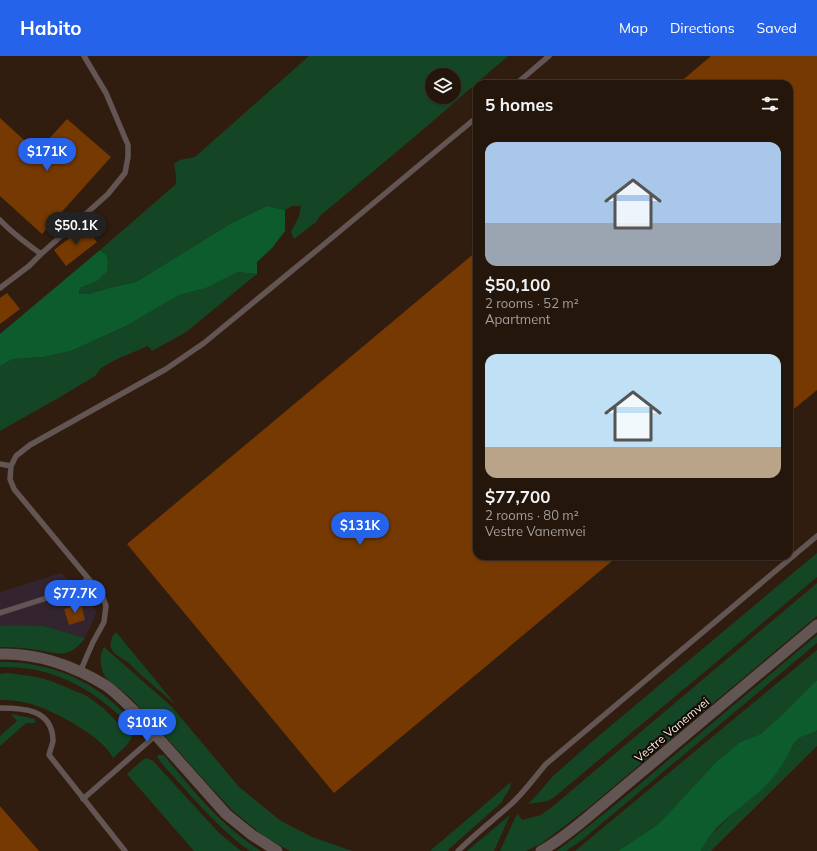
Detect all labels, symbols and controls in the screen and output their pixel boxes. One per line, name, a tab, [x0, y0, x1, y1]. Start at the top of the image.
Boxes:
text: Habito	[20, 16, 82, 40]
text: Map	[619, 19, 648, 37]
text: Directions	[670, 19, 735, 37]
text: Saved	[757, 19, 797, 37]
map controls	[425, 68, 461, 104]
button: layers	[425, 68, 461, 104]
icon: filters	[759, 93, 781, 115]
text: 5 homes	[485, 94, 553, 115]
pin: $171K	[19, 138, 75, 172]
text: $171K	[27, 143, 67, 159]
icon: home	[597, 168, 669, 240]
pin: $50.1K	[43, 212, 109, 246]
text: $50.1K	[54, 217, 98, 233]
text: $50,100	[485, 274, 550, 295]
text: 2 rooms · 52 m²	[485, 295, 579, 311]
text: Apartment	[485, 311, 550, 327]
icon: home	[597, 380, 669, 452]
text: $77,700	[485, 486, 550, 507]
text: 2 rooms · 80 m²	[485, 507, 579, 523]
pin: $131K	[332, 512, 388, 546]
text: $131K	[340, 517, 380, 533]
text: Vestre Vanemvei	[485, 523, 586, 539]
pin: $77.7K	[42, 580, 108, 614]
text: $77.7K	[53, 585, 97, 601]
street label: Vestre Vanemvei	[631, 694, 712, 765]
pin: $101K	[119, 709, 175, 743]
text: $101K	[127, 714, 167, 730]

